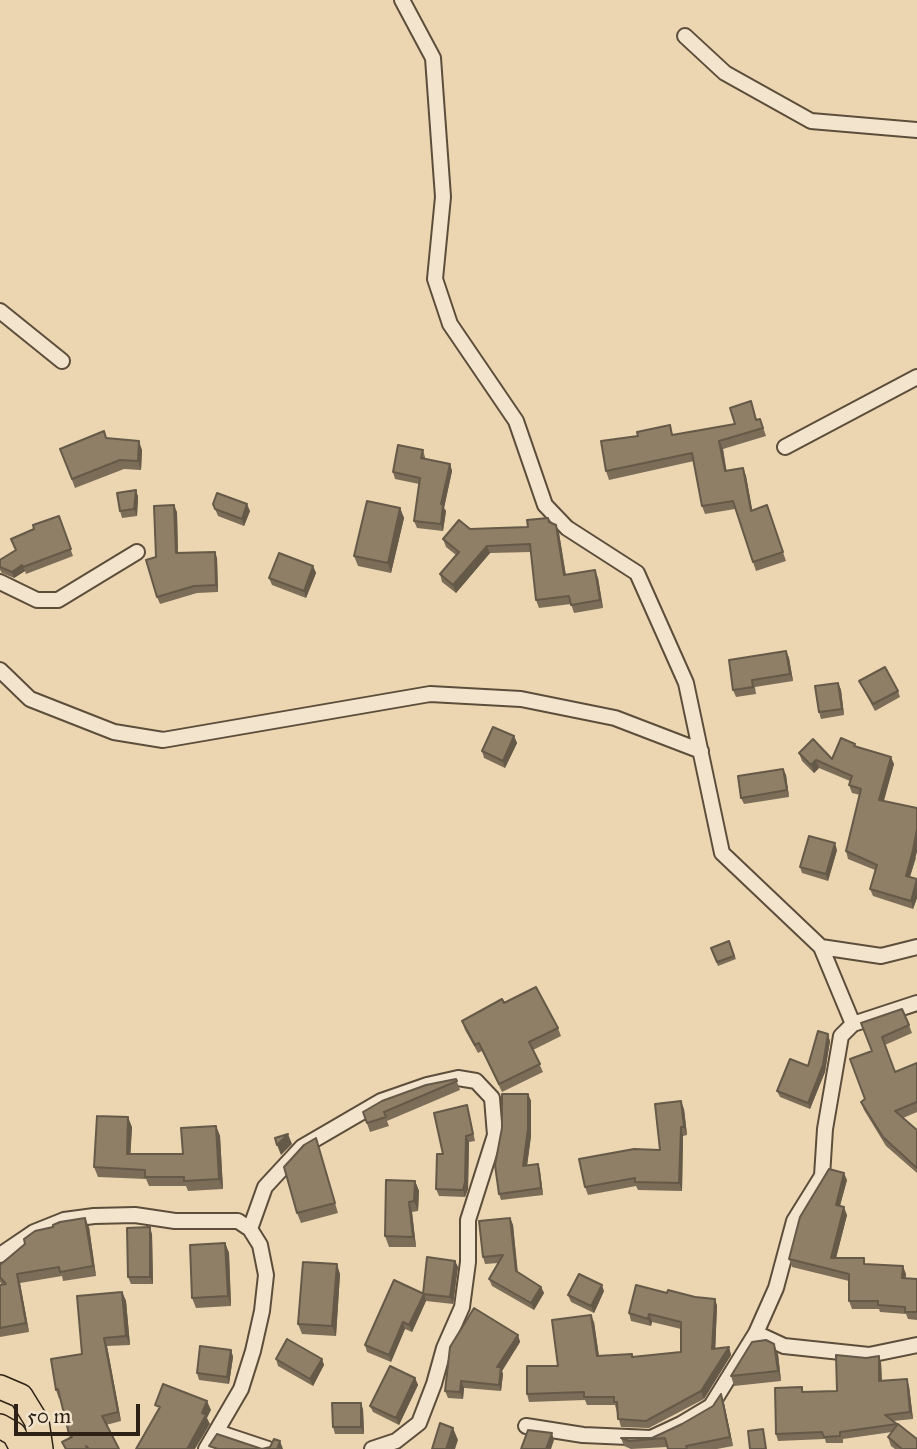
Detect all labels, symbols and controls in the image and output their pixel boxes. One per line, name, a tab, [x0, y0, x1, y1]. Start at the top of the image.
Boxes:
scale bar	[18, 1390, 144, 1434]
text: 50 m	[27, 1403, 71, 1429]

